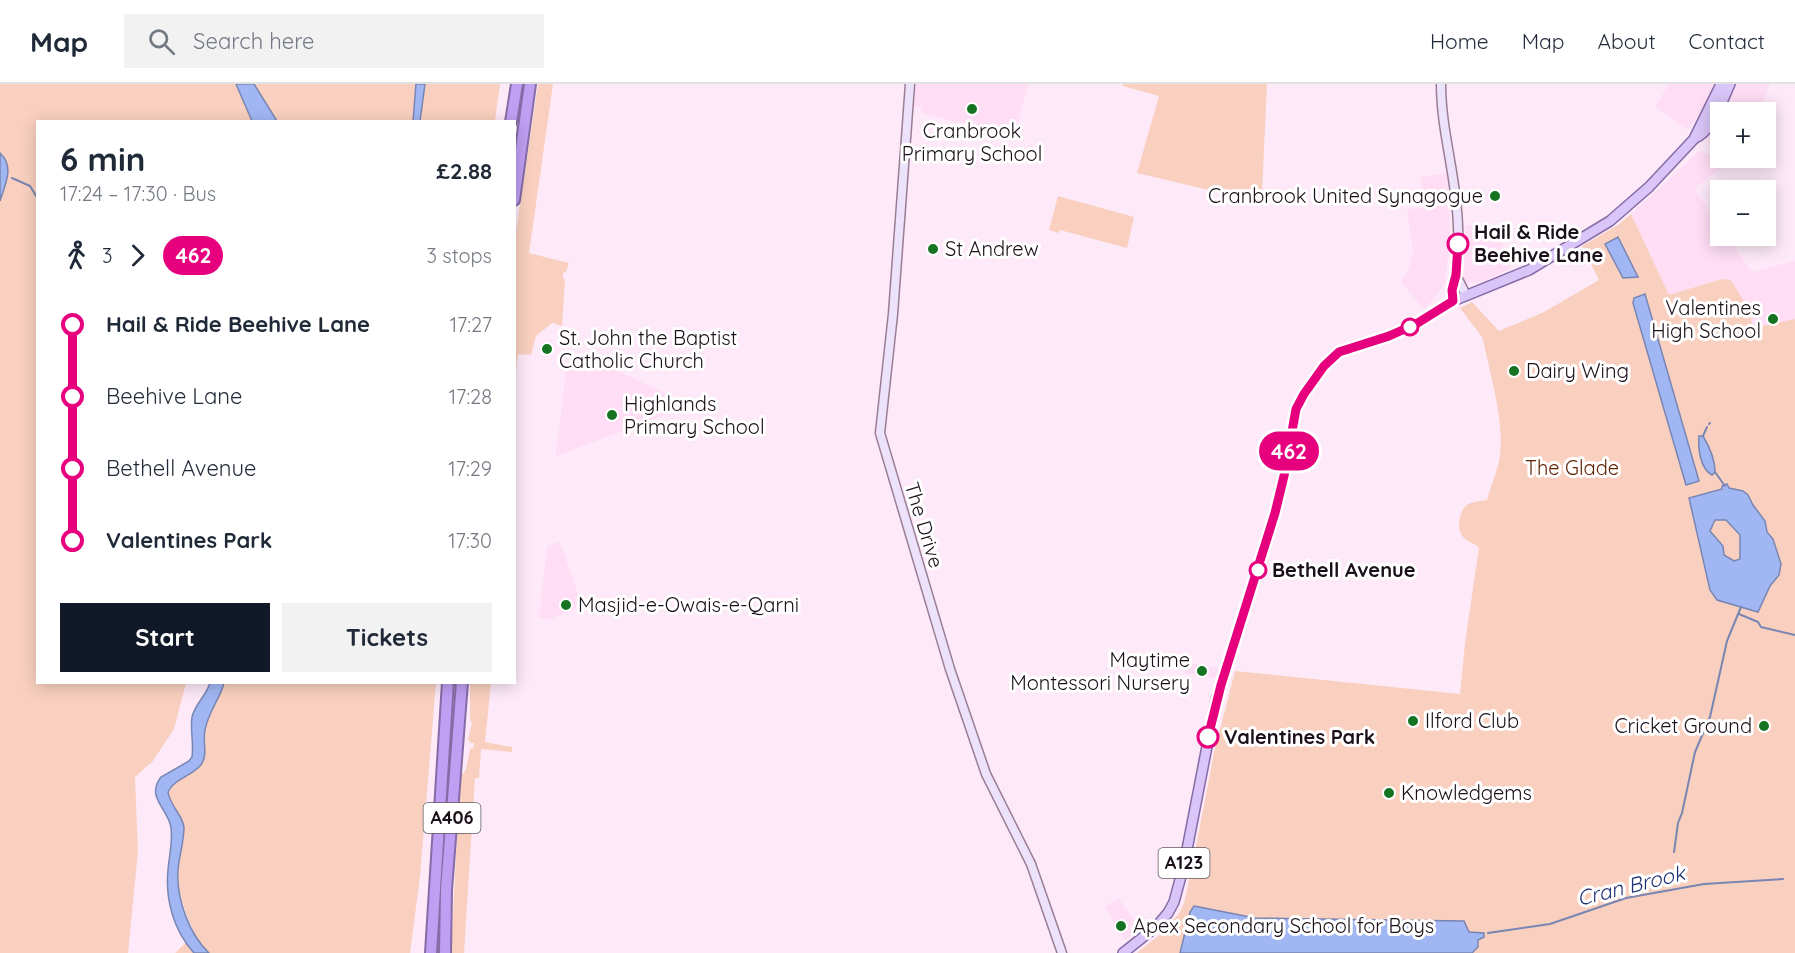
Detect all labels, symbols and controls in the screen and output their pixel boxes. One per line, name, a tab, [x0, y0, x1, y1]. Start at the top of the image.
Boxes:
search box	[124, 14, 544, 68]
text: Map	[30, 24, 88, 59]
icon: search	[145, 25, 178, 58]
text: Search here	[193, 27, 315, 55]
text: Home	[1430, 28, 1489, 54]
text: Map	[1522, 28, 1565, 54]
text: About	[1598, 28, 1656, 54]
text: Contact	[1689, 28, 1765, 54]
marker: Cranbrook Primary School	[965, 102, 979, 116]
map controls	[1710, 102, 1776, 246]
button: +	[1710, 102, 1776, 168]
place label: Cranbrook Primary School	[902, 118, 1042, 166]
text: 6 min	[60, 138, 145, 179]
text: £2.88	[436, 157, 492, 185]
button: −	[1710, 180, 1776, 246]
text: 17:24 – 17:30 · Bus	[60, 181, 216, 206]
place label: Cranbrook United Synagogue	[1208, 183, 1483, 208]
marker: Cranbrook United Synagogue	[1488, 189, 1502, 203]
place label: Hail & Ride Beehive Lane	[1474, 219, 1603, 267]
marker: Hail & Ride Beehive Lane	[1447, 233, 1469, 255]
place label: St Andrew	[945, 236, 1039, 261]
icon: walk	[60, 239, 93, 272]
icon: forward	[121, 239, 154, 272]
text: 462	[175, 242, 211, 268]
marker: St Andrew	[926, 242, 940, 256]
text: 3	[102, 243, 112, 268]
text: 3 stops	[426, 243, 492, 268]
place label: Valentines High School	[1651, 295, 1761, 343]
text: Hail & Ride Beehive Lane	[106, 310, 370, 338]
text: 17:27	[450, 312, 492, 337]
marker: Valentines High School	[1766, 312, 1780, 326]
unlabelled marker	[1401, 318, 1419, 336]
place label: St. John the Baptist Catholic Church	[559, 325, 738, 373]
marker: St. John the Baptist Catholic Church	[540, 342, 554, 356]
place label: Dairy Wing	[1526, 358, 1629, 383]
marker: Dairy Wing	[1507, 364, 1521, 378]
text: Beehive Lane	[106, 382, 243, 410]
text: 17:28	[449, 384, 492, 409]
place label: Highlands Primary School	[624, 391, 765, 439]
marker: Highlands Primary School	[605, 408, 619, 422]
line badge: 462	[1254, 432, 1324, 470]
text: 462	[1271, 438, 1307, 464]
text: Bethell Avenue	[106, 454, 256, 482]
park label: The Glade	[1525, 455, 1619, 480]
text: 17:29	[448, 456, 492, 481]
street label: The Drive	[900, 479, 949, 571]
text: Valentines Park	[106, 526, 272, 554]
text: 17:30	[448, 528, 492, 553]
place label: Bethell Avenue	[1272, 557, 1416, 582]
marker: Bethell Avenue	[1249, 561, 1267, 579]
place label: Masjid-e-Owais-e-Qarni	[578, 592, 799, 617]
marker: Masjid-e-Owais-e-Qarni	[559, 598, 573, 612]
button: Start	[60, 603, 270, 672]
button: Tickets	[282, 603, 492, 672]
place label: Maytime Montessori Nursery	[1010, 647, 1190, 695]
marker: Maytime Montessori Nursery	[1195, 664, 1209, 678]
place label: Ilford Club	[1425, 708, 1519, 733]
place label: Cricket Ground	[1615, 713, 1752, 738]
marker: Ilford Club	[1406, 714, 1420, 728]
marker: Cricket Ground	[1757, 719, 1771, 733]
place label: Valentines Park	[1224, 724, 1375, 749]
marker: Valentines Park	[1197, 726, 1219, 748]
place label: Knowledgems	[1401, 780, 1532, 805]
marker: Knowledgems	[1382, 786, 1396, 800]
road number: A406	[424, 803, 480, 833]
road number: A123	[1158, 848, 1210, 878]
water label: Cran Brook	[1574, 859, 1689, 911]
place label: Apex Secondary School for Boys	[1133, 913, 1434, 938]
marker: Apex Secondary School for Boys	[1114, 919, 1128, 933]

